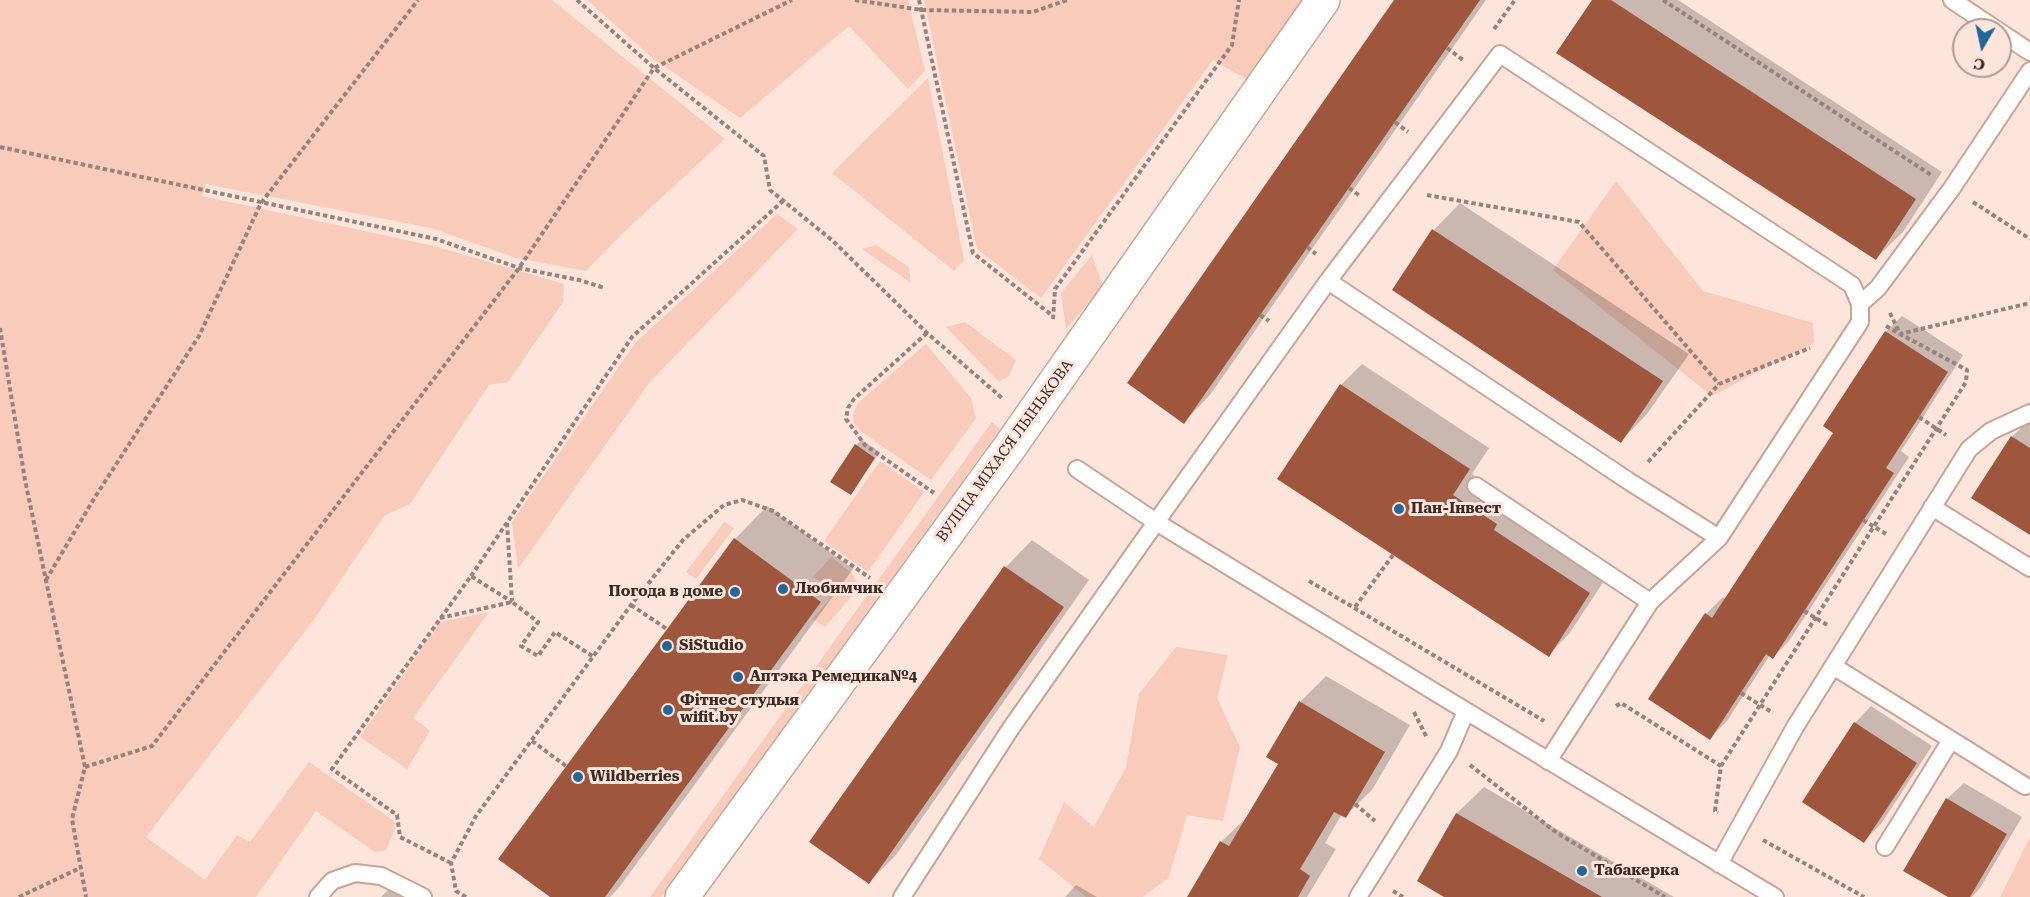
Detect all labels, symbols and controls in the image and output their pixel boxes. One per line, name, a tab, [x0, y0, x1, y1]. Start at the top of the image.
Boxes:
north arrow	[1952, 18, 2012, 78]
text: С	[1972, 54, 1986, 75]
street label: ВУЛІЦА МІХАСЯ ЛЫНЬКОВА	[933, 356, 1077, 546]
place label: Пан-Інвест	[1411, 500, 1501, 518]
marker: Пан-Інвест	[1392, 502, 1406, 516]
place label: Любимчик	[795, 580, 883, 598]
marker: Любимчик	[776, 582, 790, 596]
place label: Погода в доме	[609, 583, 723, 601]
marker: Погода в доме	[728, 585, 742, 599]
place label: SiStudio	[679, 637, 744, 655]
marker: SiStudio	[660, 639, 674, 653]
place label: Аптэка Ремедика№4	[750, 668, 917, 686]
marker: Аптэка Ремедика№4	[731, 670, 745, 684]
place label: Фітнес студыя wifit.by	[680, 692, 799, 727]
marker: Фітнес студыя wifit.by	[661, 703, 675, 717]
place label: Wildberries	[590, 768, 679, 786]
marker: Wildberries	[571, 770, 585, 784]
place label: Табакерка	[1594, 862, 1679, 880]
marker: Табакерка	[1575, 864, 1589, 878]

